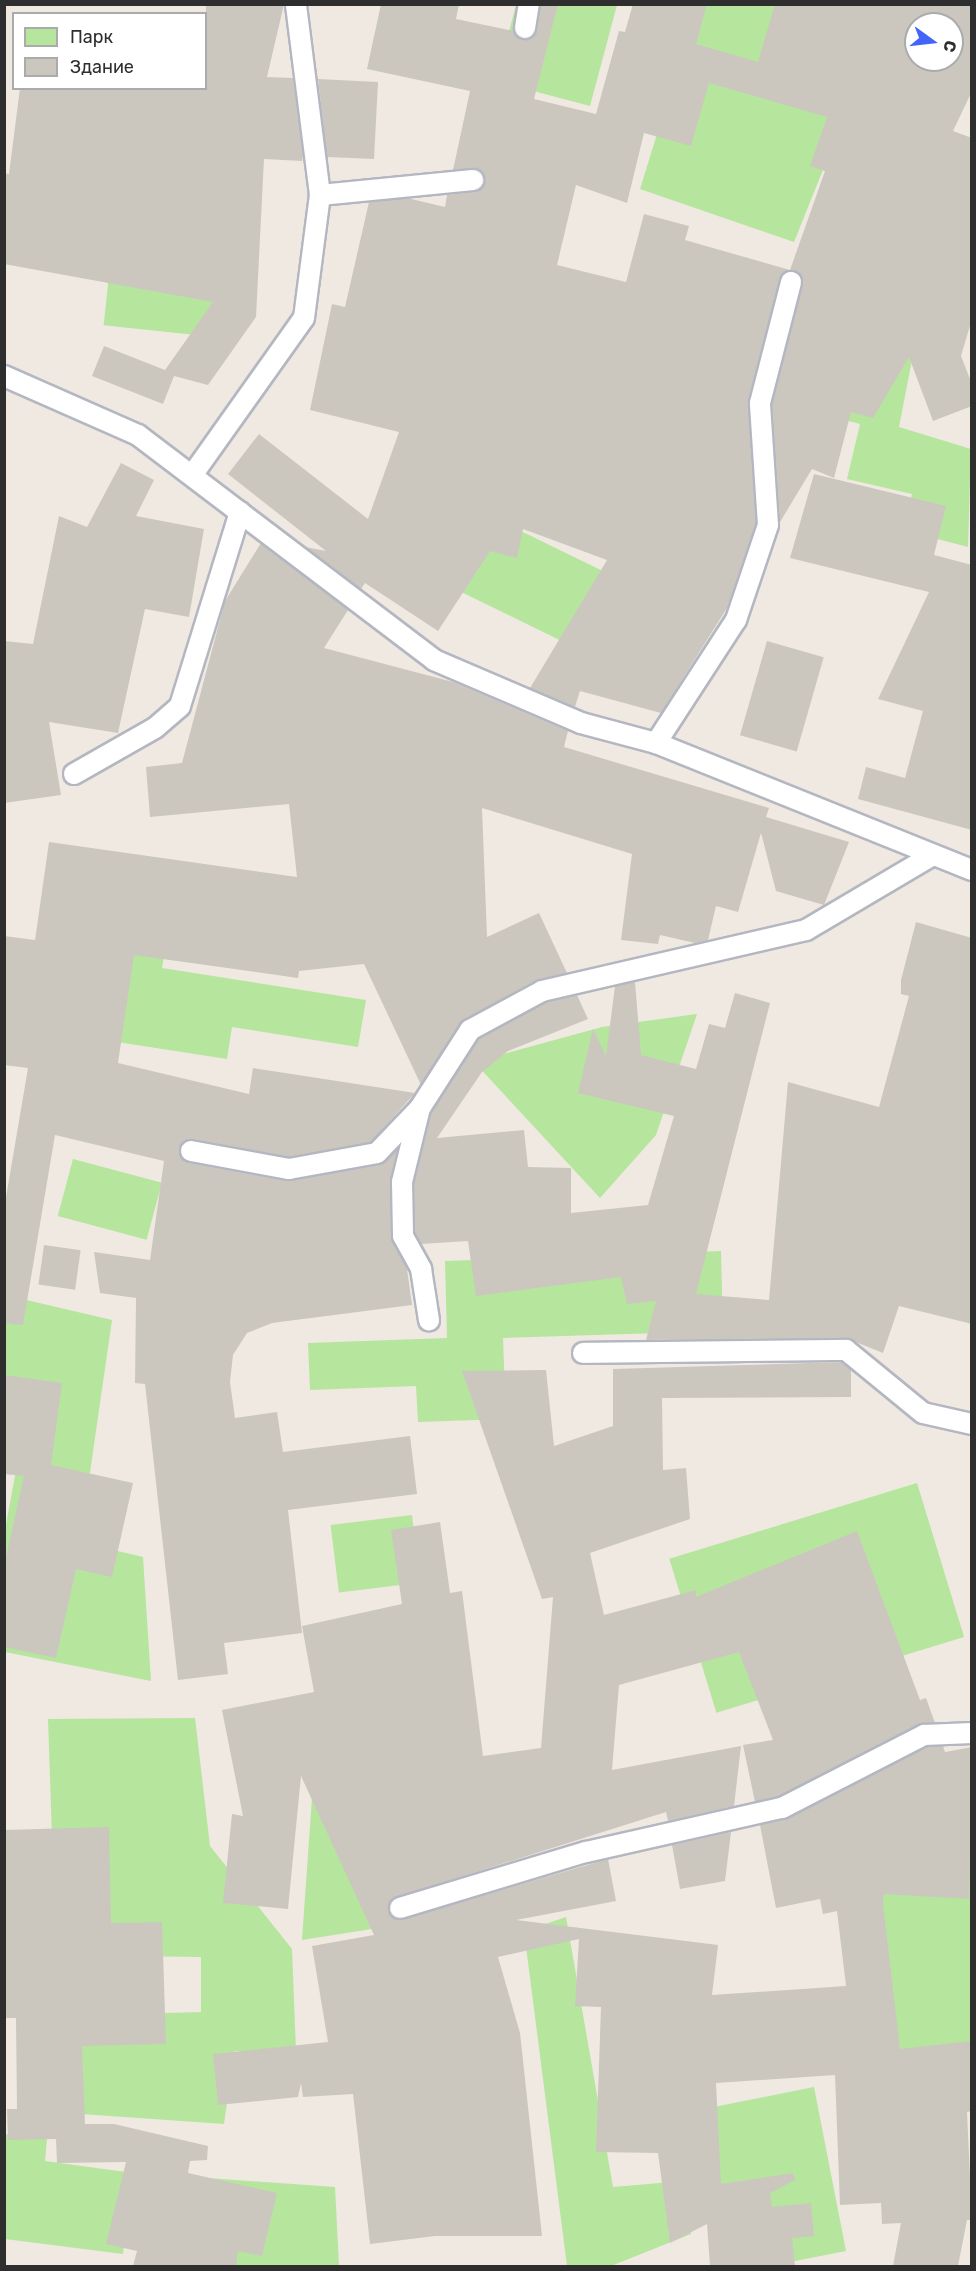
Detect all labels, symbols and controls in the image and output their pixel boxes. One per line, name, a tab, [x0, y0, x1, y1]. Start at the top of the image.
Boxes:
legend	[12, 12, 207, 90]
north arrow	[904, 12, 964, 72]
text: Парк	[70, 26, 113, 48]
text: С	[939, 38, 961, 54]
text: Здание	[70, 56, 134, 78]

